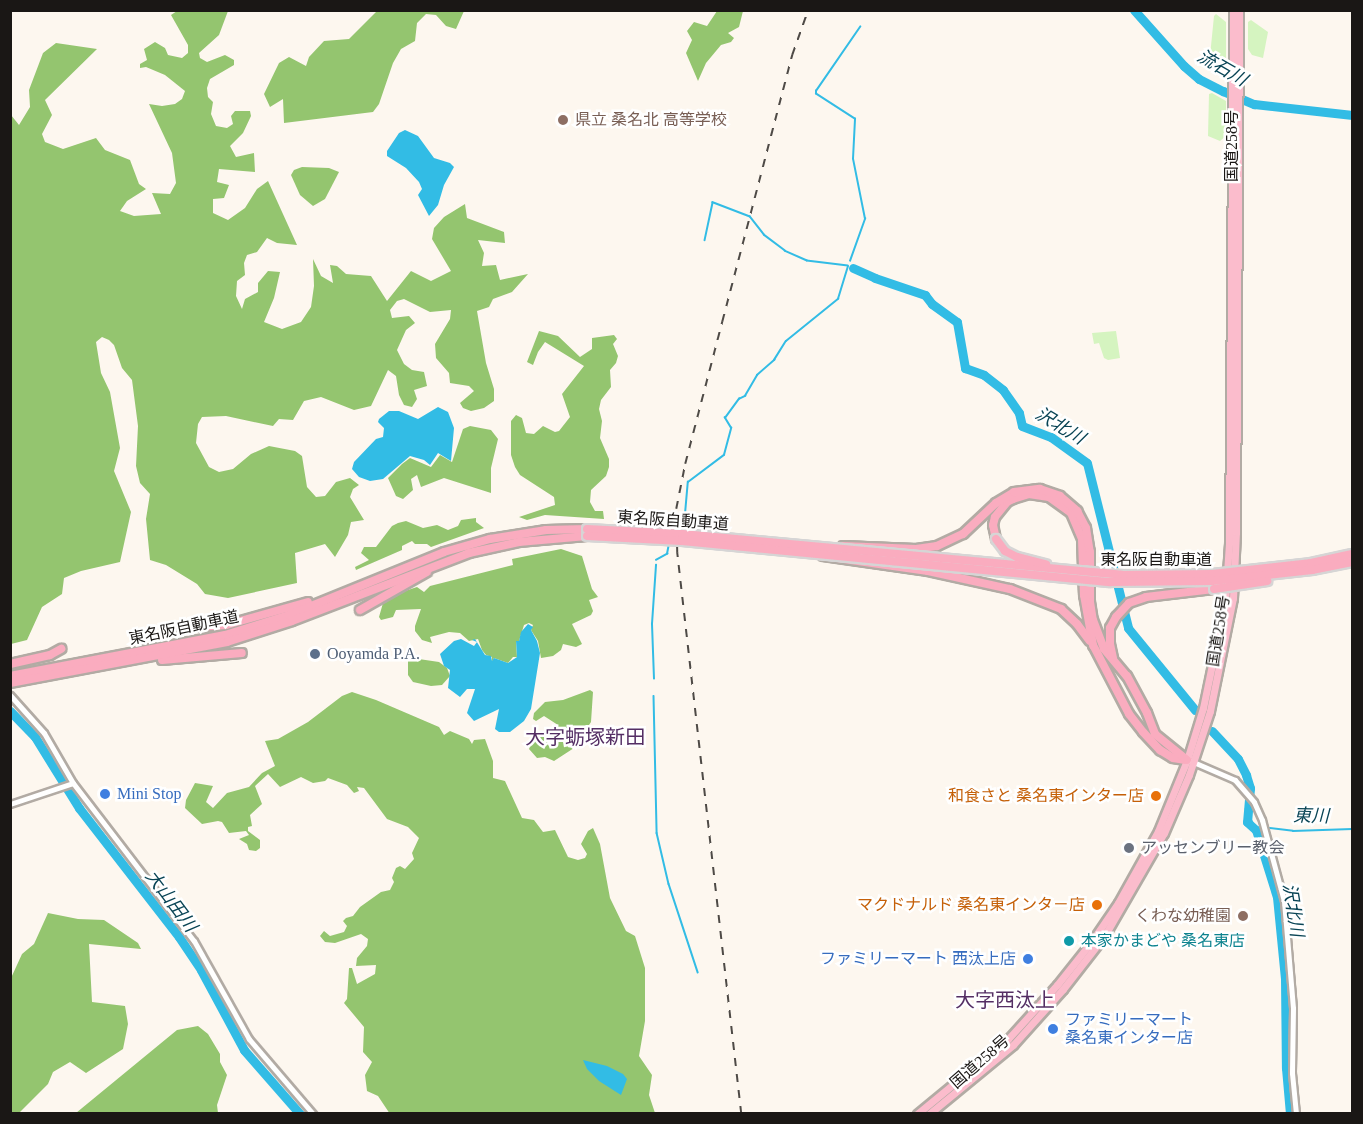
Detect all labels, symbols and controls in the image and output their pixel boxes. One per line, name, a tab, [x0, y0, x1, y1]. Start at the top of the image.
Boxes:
water label: 流石川	[1193, 45, 1251, 91]
place label: 県立 桑名北 高等学校	[575, 110, 727, 130]
street label: 国道258号	[1222, 110, 1242, 182]
marker: 県立 桑名北 高等学校	[556, 113, 570, 127]
water label: 沢北川	[1031, 403, 1089, 449]
street label: 東名阪自動車道	[616, 508, 730, 534]
street label: 東名阪自動車道	[1100, 550, 1212, 570]
street label: 国道258号	[1204, 594, 1234, 668]
street label: 東名阪自動車道	[127, 607, 241, 649]
place label: Ooyamda P.A.	[327, 644, 420, 664]
marker: Ooyamda P.A.	[308, 647, 322, 661]
district label: 大字蛎塚新田	[525, 725, 645, 749]
place label: Mini Stop	[117, 784, 181, 804]
place label: 和食さと 桑名東インター店	[948, 786, 1144, 806]
marker: Mini Stop	[98, 787, 112, 801]
marker: 和食さと 桑名東インター店	[1149, 789, 1163, 803]
water label: 東川	[1293, 805, 1329, 827]
place label: アッセンブリー教会	[1141, 838, 1285, 858]
marker: アッセンブリー教会	[1122, 841, 1136, 855]
water label: 大山田川	[141, 866, 201, 936]
water label: 沢北川	[1278, 882, 1308, 938]
place label: マクドナルド 桑名東インタ－店	[857, 895, 1085, 915]
marker: マクドナルド 桑名東インタ－店	[1090, 898, 1104, 912]
place label: くわな幼稚園	[1135, 906, 1231, 926]
marker: くわな幼稚園	[1236, 909, 1250, 923]
place label: 本家かまどや 桑名東店	[1081, 931, 1245, 951]
marker: 本家かまどや 桑名東店	[1062, 934, 1076, 948]
place label: ファミリーマート 西汰上店	[820, 949, 1016, 969]
marker: ファミリーマート 西汰上店	[1021, 952, 1035, 966]
district label: 大字西汰上	[955, 988, 1055, 1012]
place label: ファミリーマート 桑名東インター店	[1065, 1010, 1193, 1048]
marker: ファミリーマート 桑名東インター店	[1046, 1022, 1060, 1036]
street label: 国道258号	[947, 1031, 1013, 1093]

